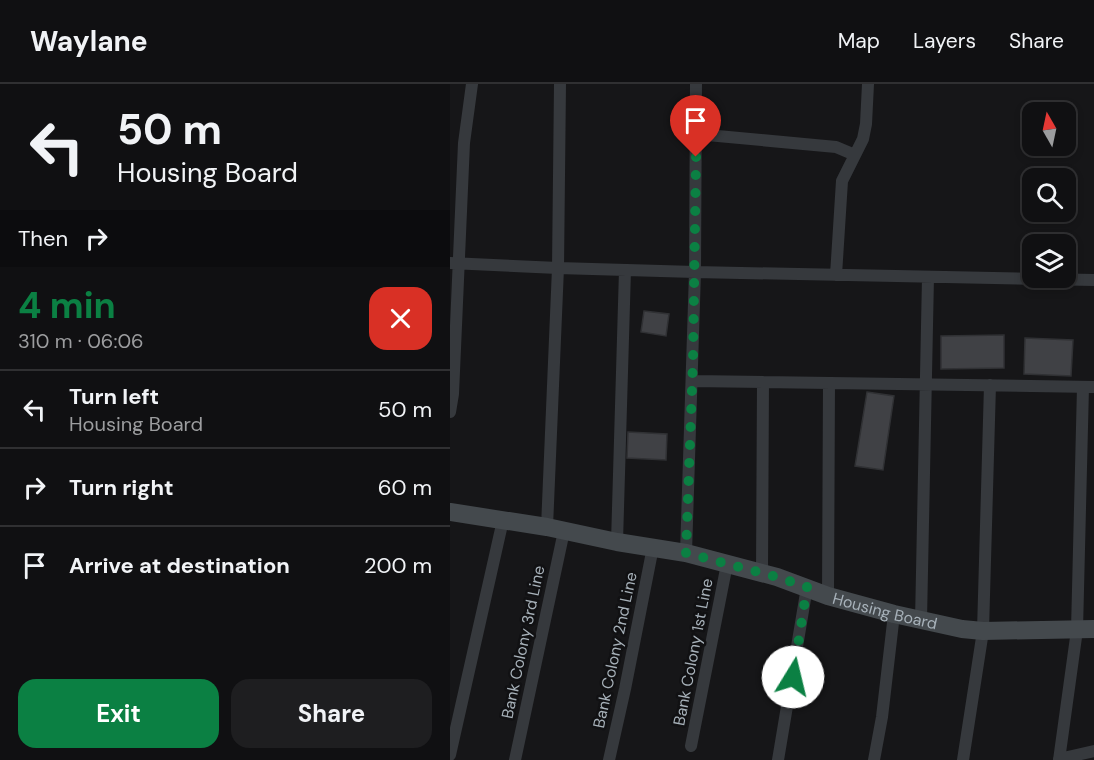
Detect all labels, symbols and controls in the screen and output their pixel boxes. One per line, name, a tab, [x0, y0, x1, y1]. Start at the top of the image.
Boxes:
text: Waylane	[30, 23, 148, 60]
text: Map	[838, 27, 880, 55]
text: Layers	[913, 27, 976, 55]
text: Share	[1009, 27, 1064, 55]
pin	[670, 95, 721, 157]
text: 50 m	[117, 102, 222, 157]
north arrow	[1022, 102, 1076, 156]
map controls	[1022, 102, 1076, 288]
icon: arrive	[679, 104, 712, 137]
icon: left	[18, 108, 96, 186]
text: Housing Board	[117, 155, 298, 190]
button: search	[1022, 168, 1076, 222]
icon: right	[80, 222, 113, 255]
text: Then	[18, 224, 68, 253]
button: layers	[1022, 234, 1076, 288]
text: 4 min	[18, 282, 116, 329]
button: close	[369, 287, 432, 350]
text: 310 m · 06:06	[18, 328, 144, 354]
text: Turn left	[69, 382, 159, 411]
icon: left	[18, 393, 51, 426]
text: 50 m	[378, 395, 432, 424]
text: Housing Board	[69, 411, 203, 437]
icon: right	[18, 471, 51, 504]
text: Turn right	[69, 473, 174, 502]
text: 60 m	[378, 473, 432, 502]
icon: arrive	[18, 549, 51, 582]
text: Arrive at destination	[69, 551, 290, 580]
text: 200 m	[364, 551, 432, 580]
street label: Bank Colony 3rd Line	[497, 564, 549, 720]
street label: Bank Colony 2nd Line	[588, 570, 642, 730]
street label: Bank Colony 1st Line	[668, 577, 718, 727]
street label: Housing Board	[830, 587, 939, 634]
position arrow	[761, 645, 825, 709]
button: Exit	[18, 679, 219, 748]
button: Share	[231, 679, 432, 748]

